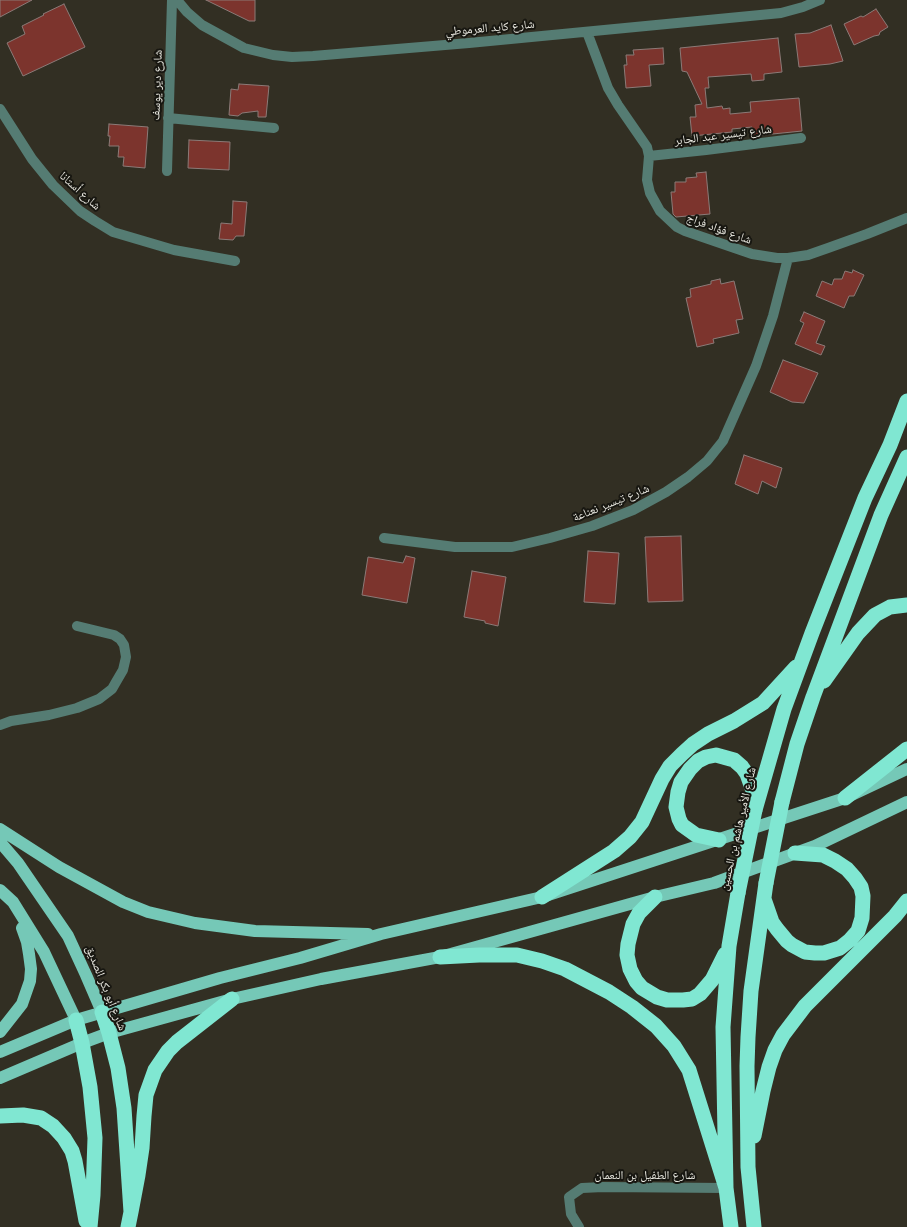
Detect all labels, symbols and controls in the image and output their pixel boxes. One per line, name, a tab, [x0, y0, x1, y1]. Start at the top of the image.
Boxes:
street label: شارع كايد العرموطي	[445, 17, 535, 39]
street label: شارع دير يوسف	[149, 49, 165, 121]
street label: شارع تيسير عبد الجابر	[673, 122, 773, 148]
street label: شارع أستانا	[56, 169, 104, 213]
street label: شارع فؤاد فراج	[684, 211, 754, 247]
street label: شارع تيسير نعناعة	[571, 481, 651, 525]
street label: شارع الأمير هاشم بن الحسين	[717, 766, 759, 892]
street label: شارع أبو بكر الصديق	[82, 943, 130, 1033]
street label: شارع الطفيل بن النعمان	[595, 1168, 695, 1182]

